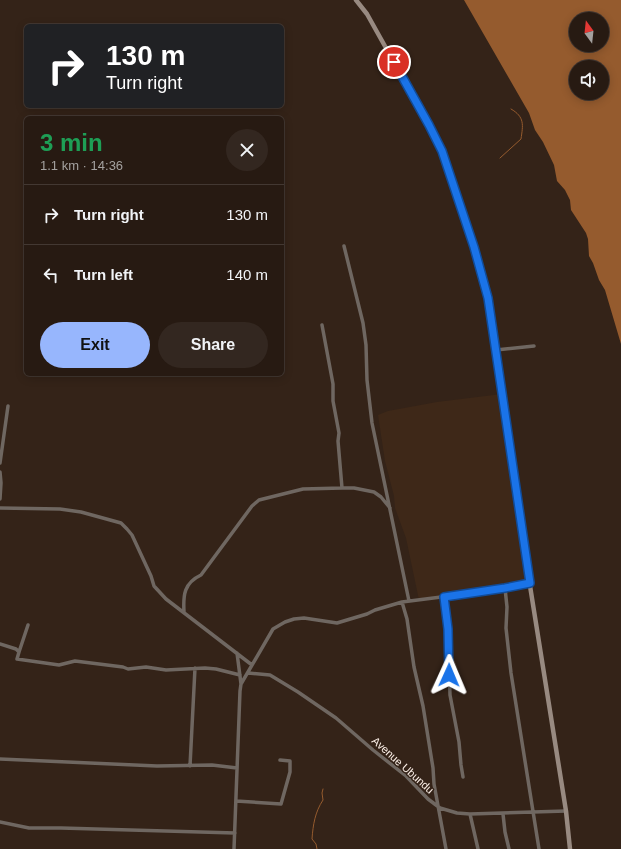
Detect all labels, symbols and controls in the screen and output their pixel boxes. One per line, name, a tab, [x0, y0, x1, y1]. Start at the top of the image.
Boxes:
north arrow	[569, 12, 609, 52]
map controls	[569, 12, 609, 100]
icon: right	[40, 40, 92, 92]
text: 130 m	[106, 40, 185, 71]
pin	[377, 45, 411, 79]
icon: arrive	[383, 51, 405, 73]
button: sound	[569, 60, 609, 100]
text: Turn right	[106, 73, 182, 93]
text: 3 min	[40, 129, 103, 156]
button: close	[226, 129, 268, 171]
text: 1.1 km · 14:36	[40, 158, 123, 173]
icon: right	[40, 204, 62, 226]
text: Turn right	[74, 206, 144, 223]
text: 130 m	[226, 206, 268, 223]
icon: left	[40, 264, 62, 286]
text: Turn left	[74, 266, 133, 283]
text: 140 m	[226, 266, 268, 283]
button: Exit	[40, 322, 150, 368]
button: Share	[158, 322, 268, 368]
position arrow	[428, 654, 470, 696]
street label: Avenue Ubundu	[370, 734, 436, 796]

